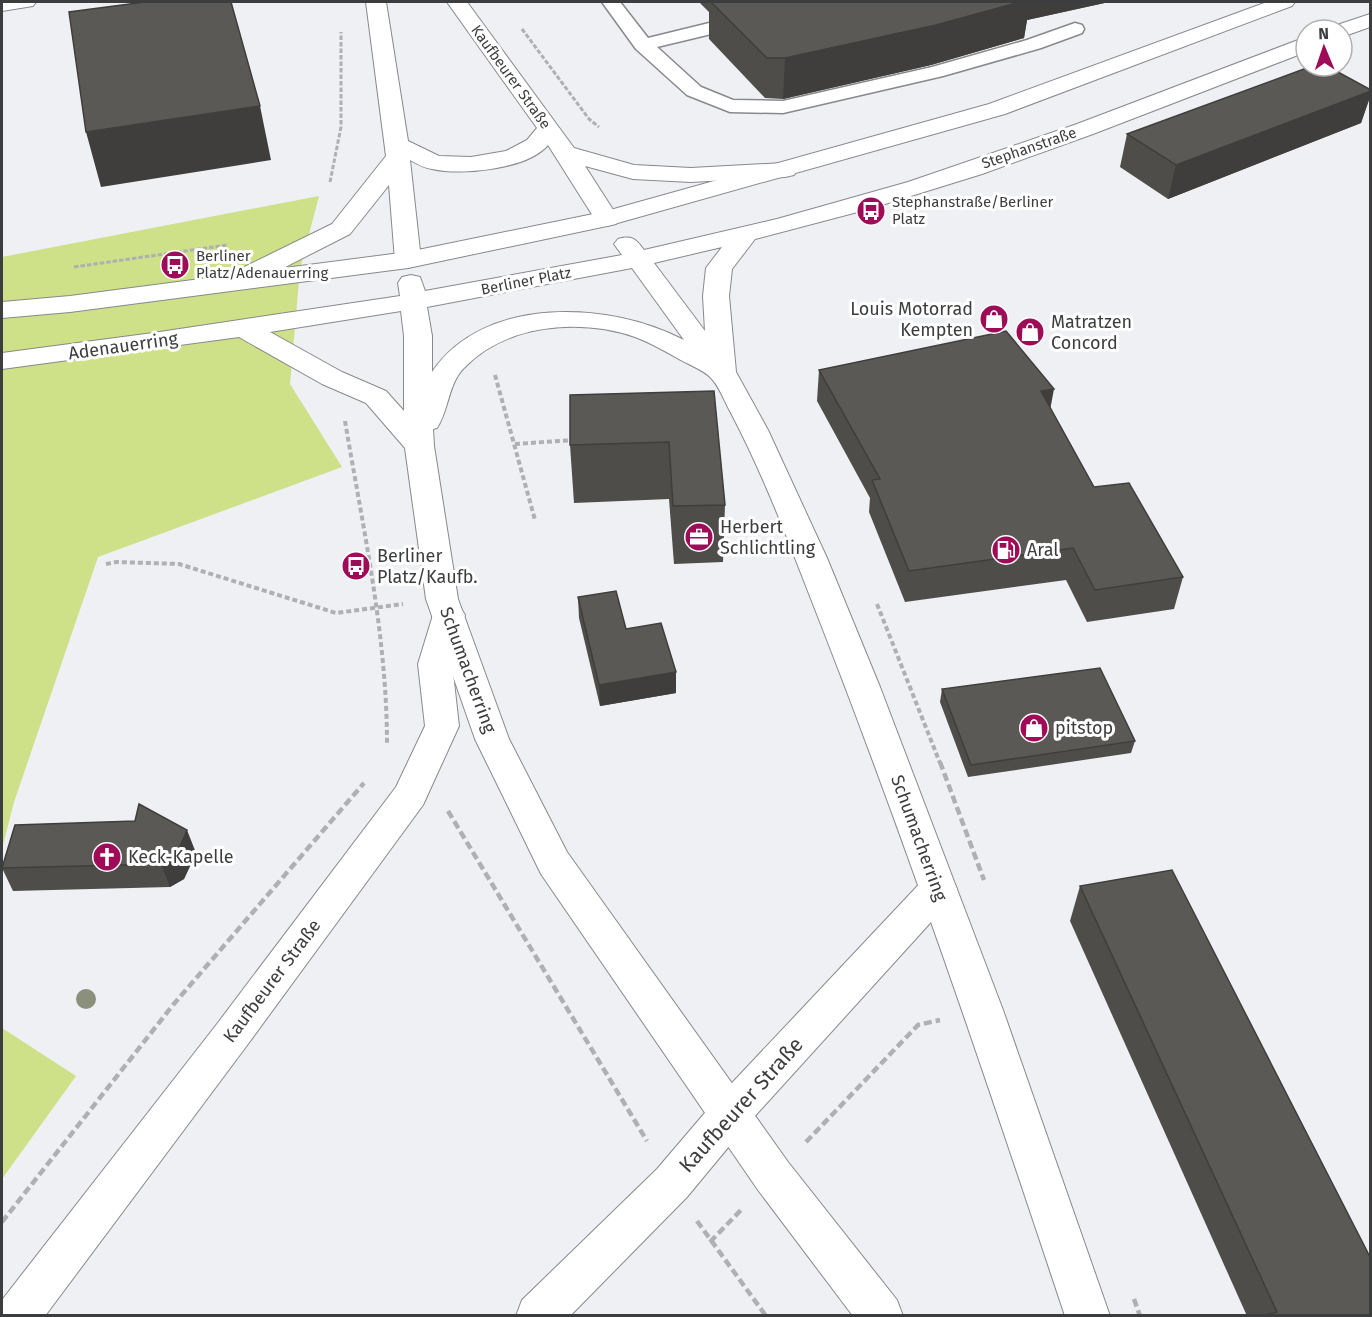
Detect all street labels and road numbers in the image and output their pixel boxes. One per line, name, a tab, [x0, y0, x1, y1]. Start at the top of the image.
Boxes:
street label: Kaufbeurer Straße	[467, 22, 555, 132]
street label: Stephanstraße	[979, 123, 1079, 173]
street label: Berliner Platz	[479, 263, 573, 299]
street label: Adenauerring	[67, 327, 180, 365]
street label: Schumacherring	[435, 604, 501, 737]
street label: Schumacherring	[886, 772, 952, 905]
street label: Kaufbeurer Straße	[219, 915, 325, 1047]
street label: Kaufbeurer Straße	[673, 1032, 809, 1178]

